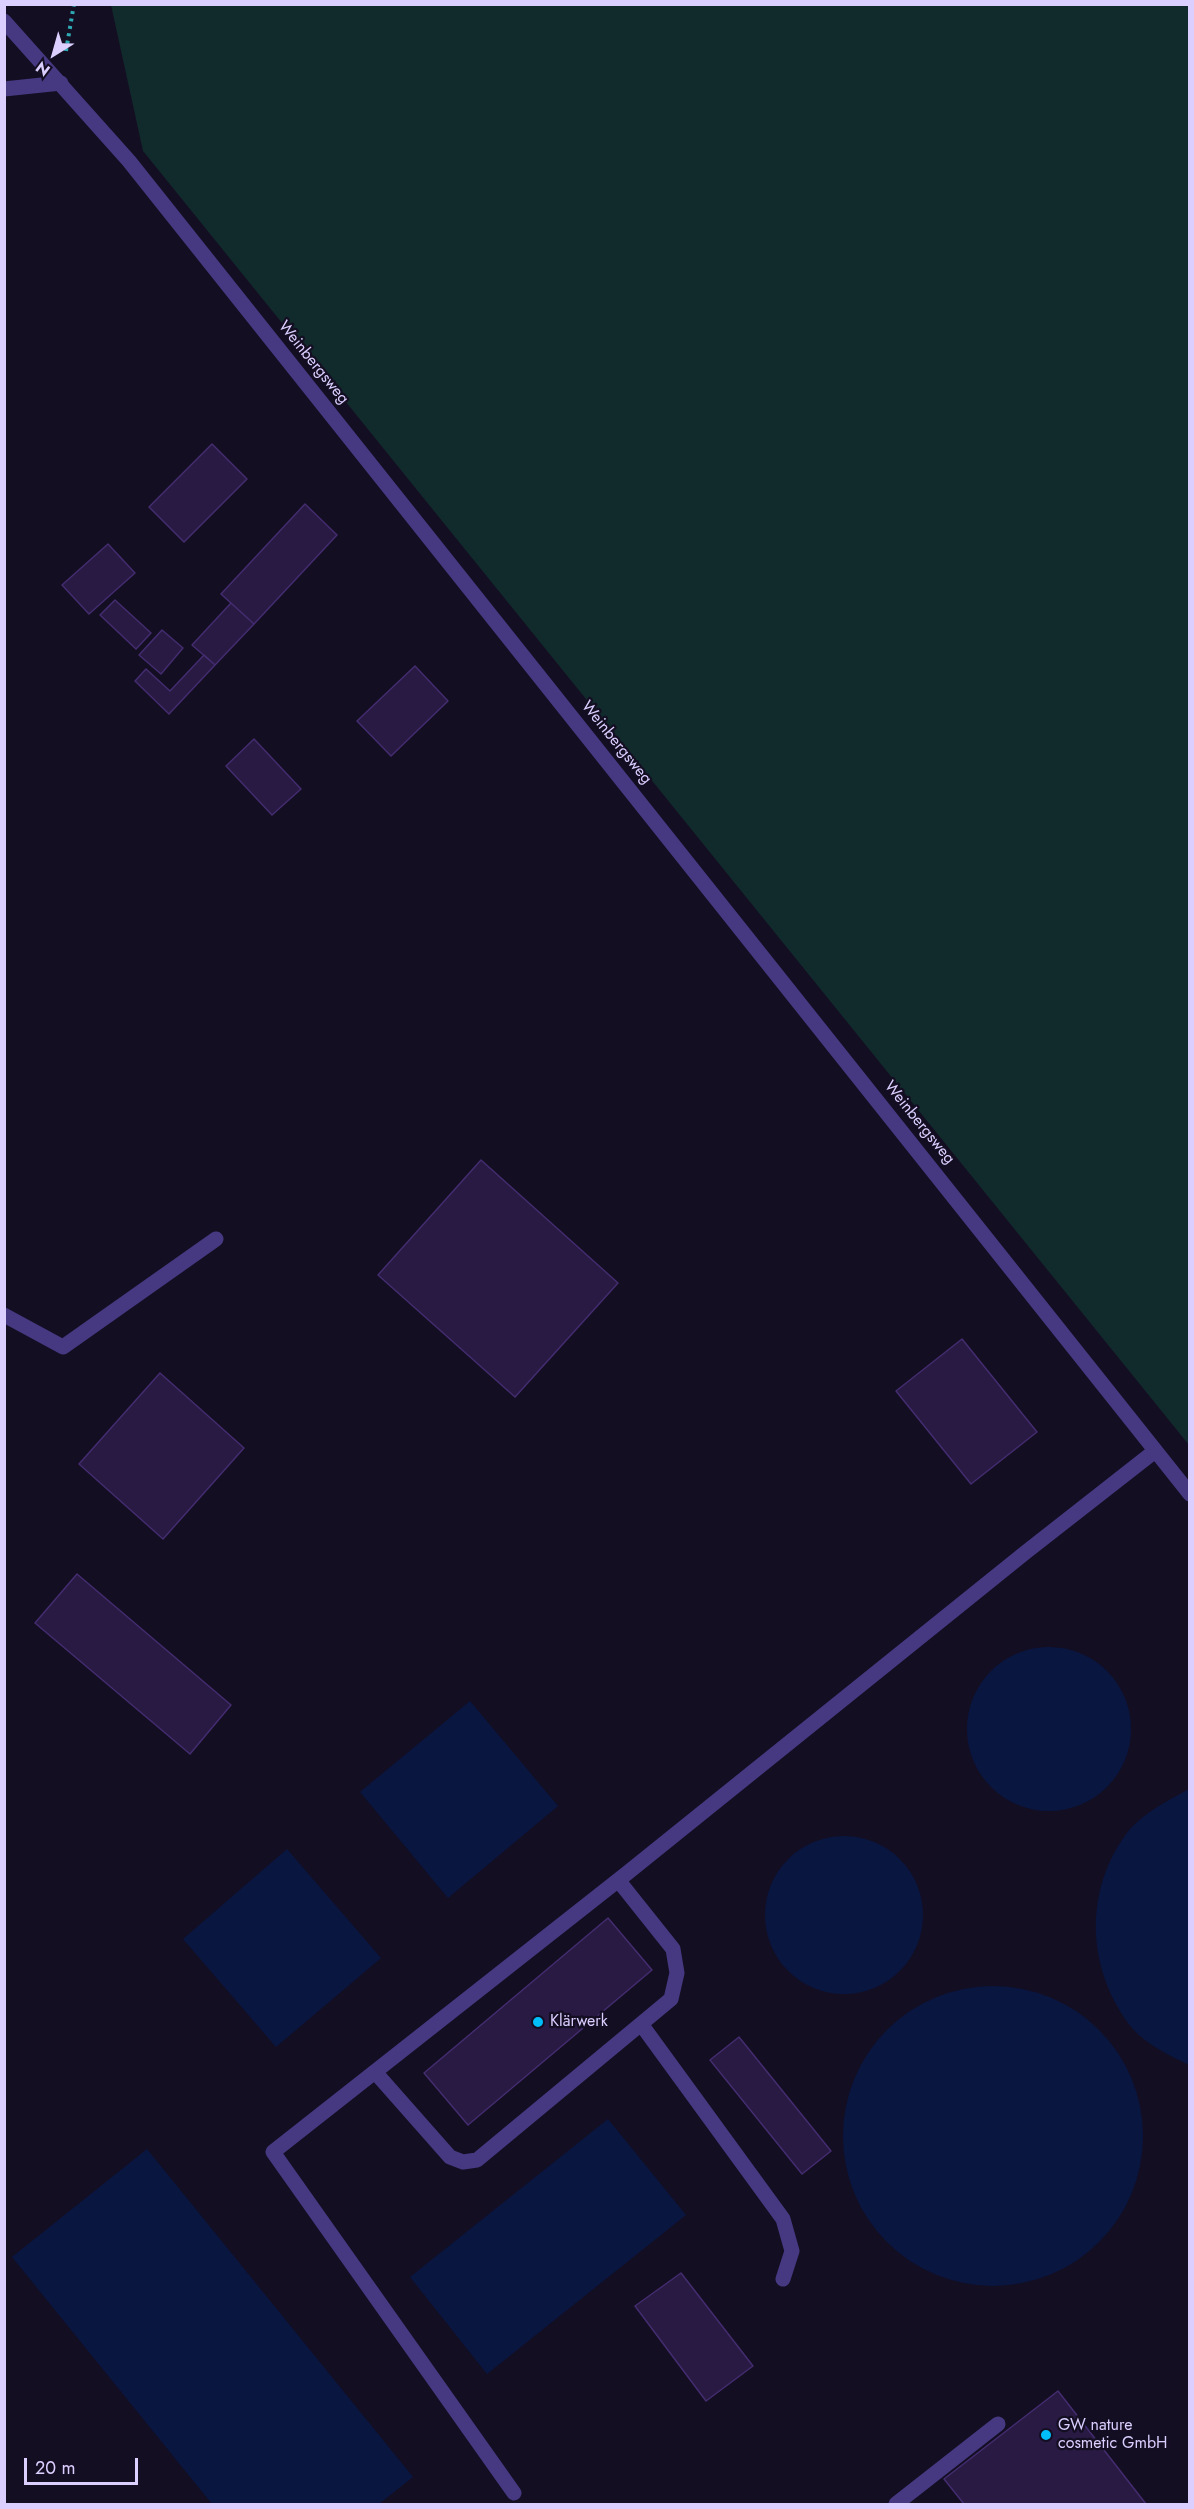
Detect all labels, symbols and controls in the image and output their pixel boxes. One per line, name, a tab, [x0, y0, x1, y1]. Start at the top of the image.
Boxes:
north arrow	[24, 24, 84, 84]
text: N	[31, 56, 55, 82]
street label: Weinbergsweg	[274, 318, 352, 408]
street label: Weinbergsweg	[577, 698, 655, 788]
street label: Weinbergsweg	[880, 1078, 958, 1168]
place label: Klärwerk	[550, 2012, 608, 2032]
marker: Klärwerk	[531, 2015, 545, 2029]
place label: GW nature cosmetic GmbH	[1058, 2416, 1167, 2454]
marker: GW nature cosmetic GmbH	[1039, 2428, 1053, 2442]
scale bar	[27, 2446, 141, 2484]
text: 20 m	[35, 2455, 75, 2481]

